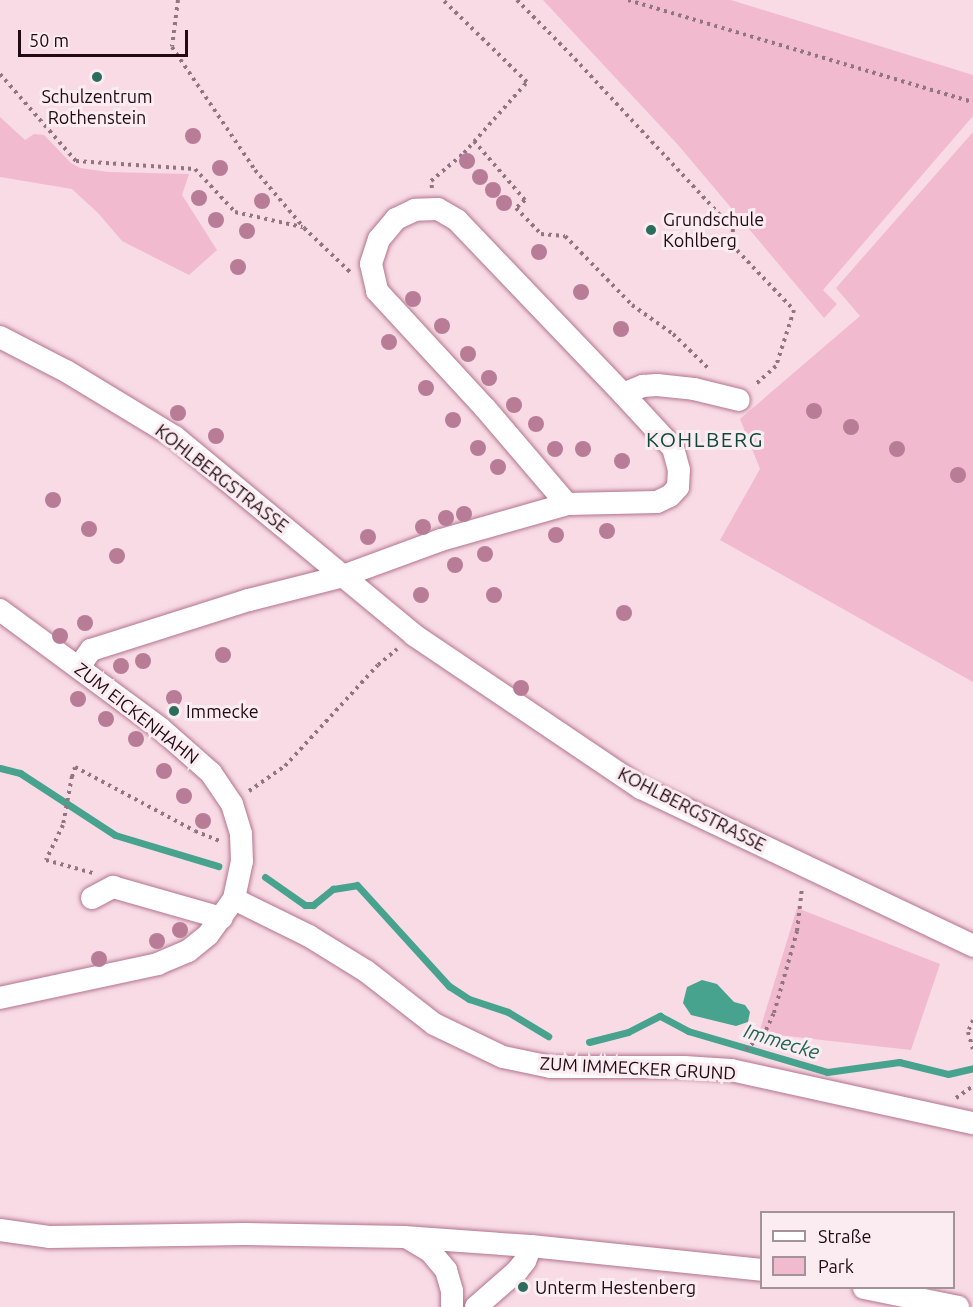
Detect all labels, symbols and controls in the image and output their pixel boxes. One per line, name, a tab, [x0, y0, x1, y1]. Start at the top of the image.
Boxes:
scale bar	[21, 18, 190, 56]
text: 50 m	[29, 30, 69, 50]
marker: Schulzentrum Rothenstein	[90, 70, 104, 84]
place label: Schulzentrum Rothenstein	[41, 86, 153, 128]
place label: Grundschule Kohlberg	[663, 209, 764, 252]
marker: Grundschule Kohlberg	[644, 223, 658, 237]
street label: KOHLBERGSTRASSE	[151, 419, 293, 537]
district label: KOHLBERG	[646, 426, 764, 452]
street label: ZUM EICKENHAHN	[71, 658, 203, 768]
place label: Immecke	[186, 700, 259, 722]
marker: Immecke	[167, 704, 181, 718]
street label: KOHLBERGSTRASSE	[615, 762, 769, 856]
water label: Immecke	[741, 1018, 823, 1064]
street label: ZUM IMMECKER GRUND	[539, 1052, 737, 1084]
legend	[760, 1211, 955, 1289]
text: Straße	[818, 1226, 871, 1246]
text: Park	[818, 1256, 854, 1276]
place label: Unterm Hestenberg	[535, 1276, 696, 1298]
marker: Unterm Hestenberg	[516, 1280, 530, 1294]

